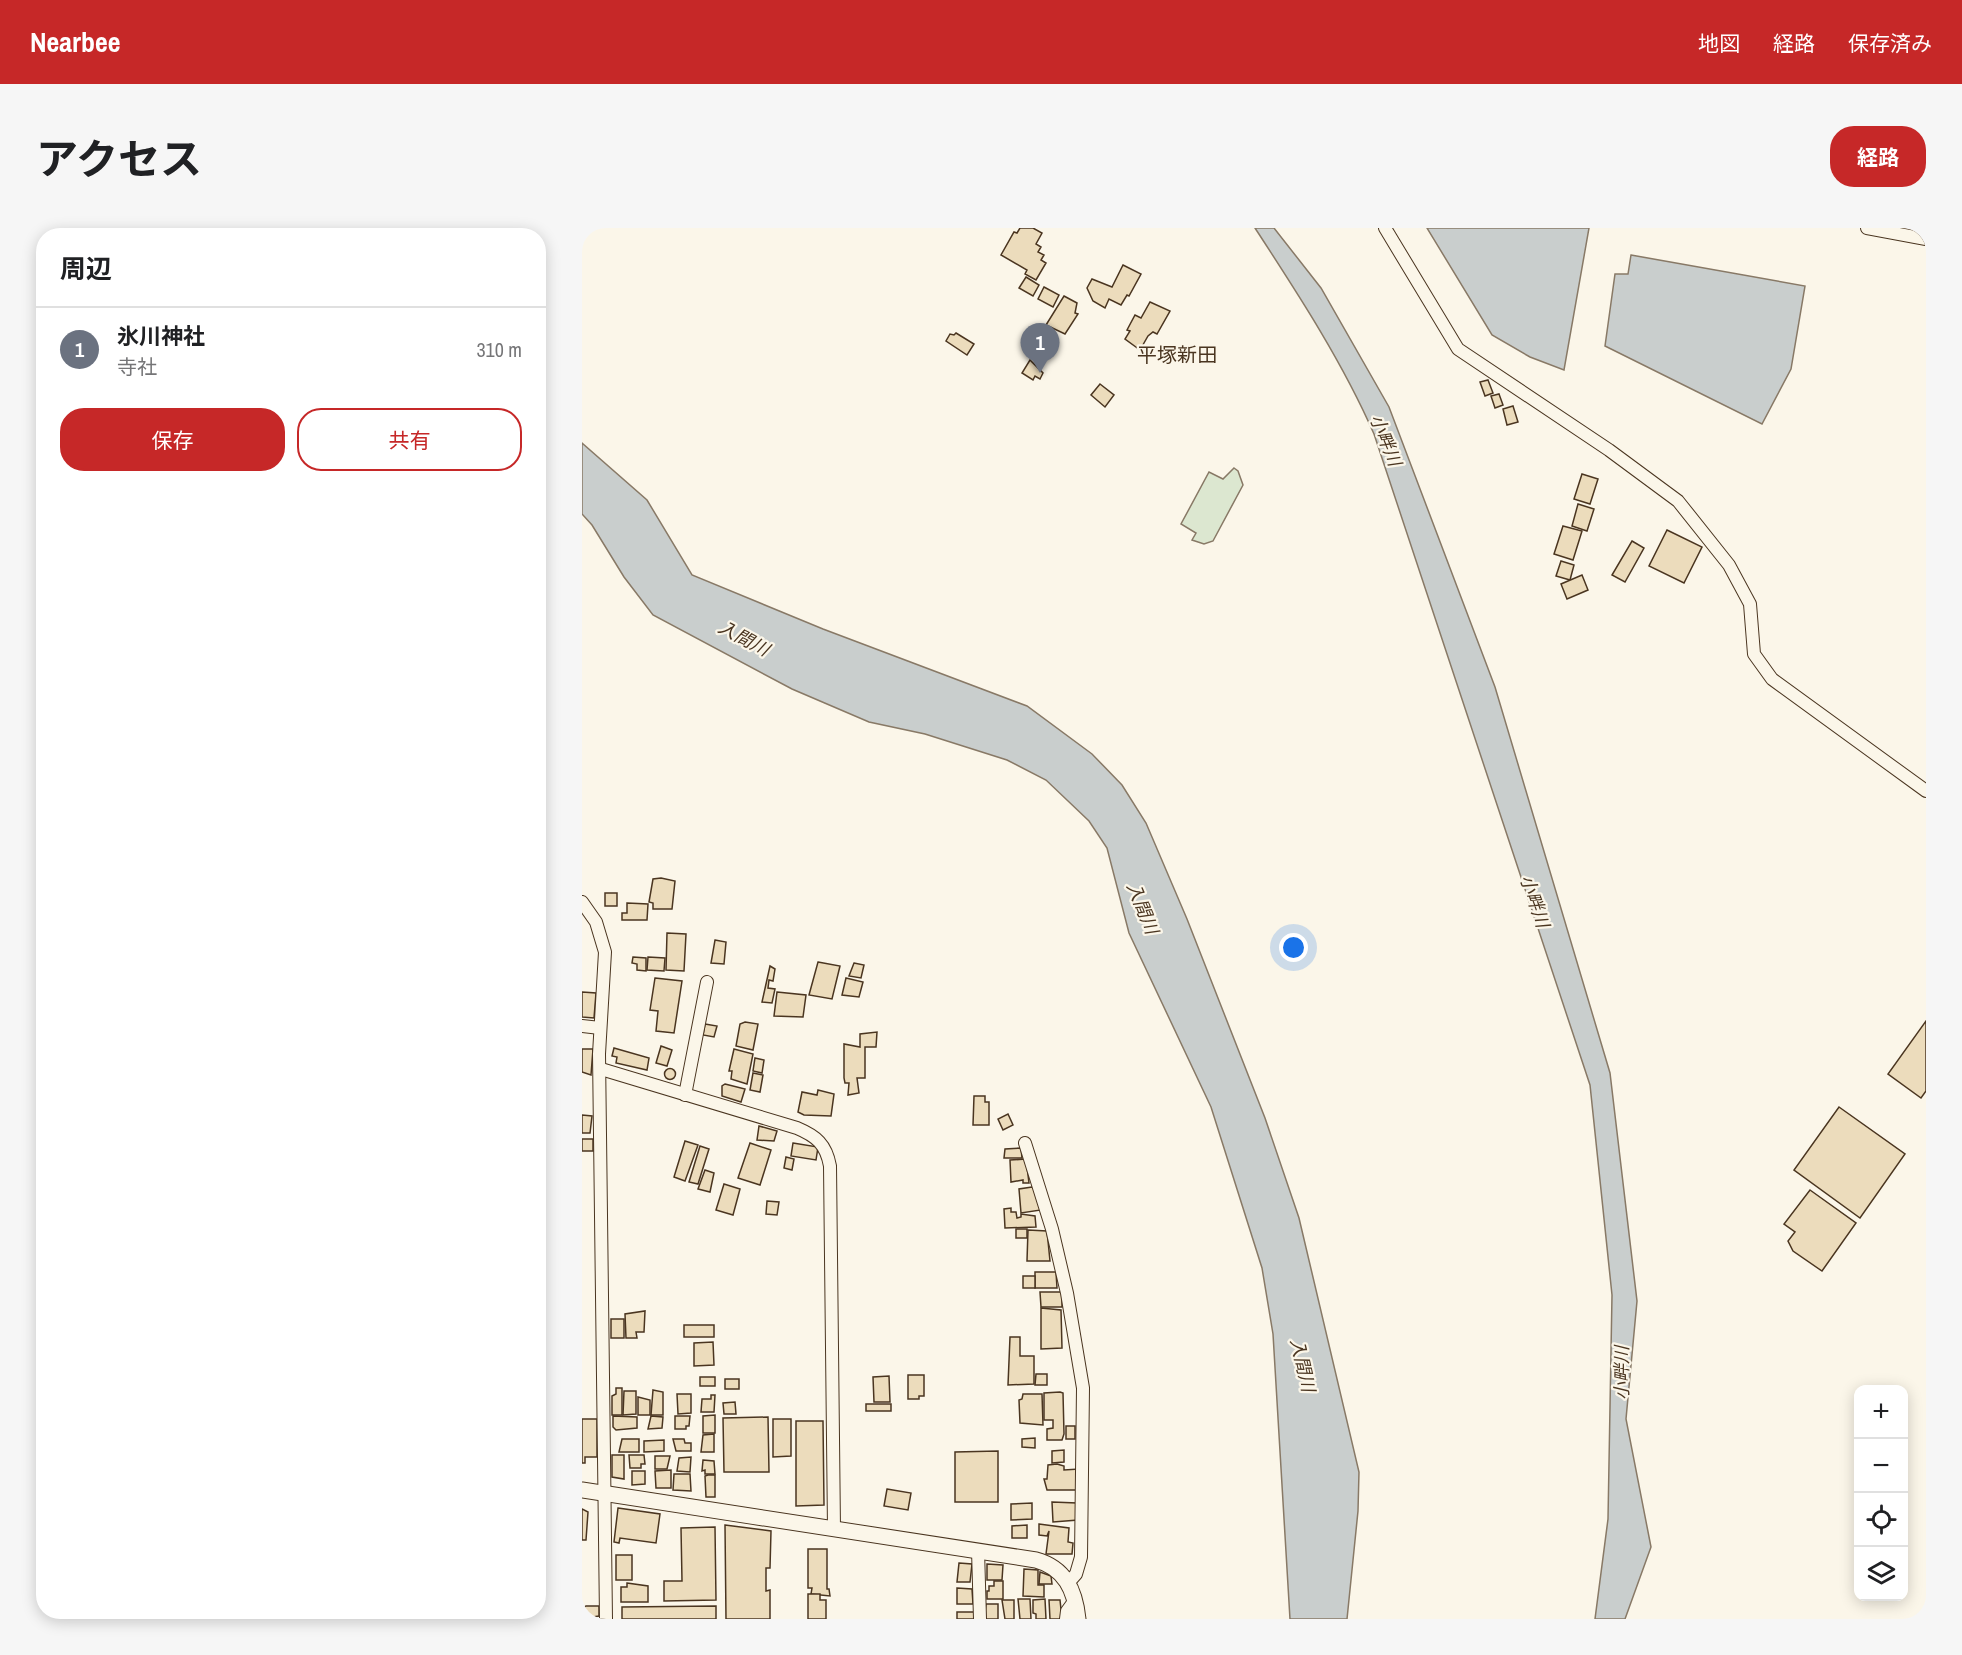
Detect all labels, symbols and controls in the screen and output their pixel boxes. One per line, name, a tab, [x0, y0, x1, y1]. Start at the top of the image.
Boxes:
text: Nearbee	[30, 23, 121, 61]
text: 地図	[1698, 29, 1740, 58]
text: 経路	[1773, 29, 1815, 58]
text: 保存済み	[1848, 29, 1932, 58]
button: 経路	[1830, 126, 1926, 187]
text: アクセス	[36, 131, 202, 187]
text: 周辺	[60, 251, 112, 286]
text: 氷川神社	[117, 321, 205, 351]
pin: 1	[1020, 324, 1060, 373]
text: 1	[75, 336, 84, 363]
text: 310 m	[476, 336, 522, 363]
district label: 平塚新田	[1137, 341, 1217, 368]
text: 寺社	[117, 353, 157, 380]
button: 保存	[60, 408, 285, 471]
button: 共有	[297, 408, 522, 471]
water label: 小畔川	[1364, 410, 1408, 472]
water label: 入間川	[714, 614, 775, 663]
water label: 小畔川	[1514, 871, 1556, 932]
water label: 入間川	[1121, 878, 1165, 940]
your location	[1279, 933, 1308, 962]
water label: 入間川	[1285, 1336, 1322, 1396]
water label: 小畔川	[1609, 1344, 1634, 1400]
map controls	[1854, 1385, 1908, 1601]
button: +	[1854, 1385, 1908, 1439]
button: −	[1854, 1439, 1908, 1493]
button: locate	[1854, 1493, 1908, 1547]
button: layers	[1854, 1547, 1908, 1601]

